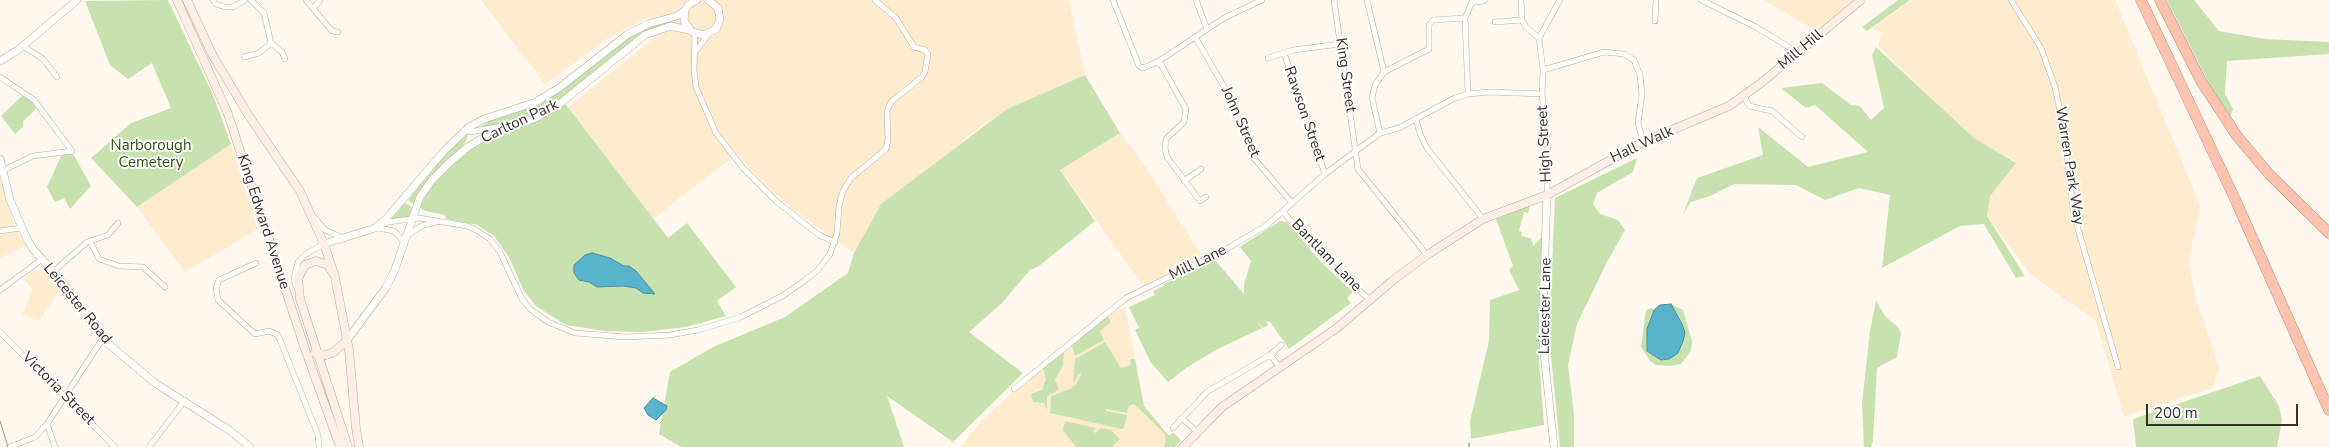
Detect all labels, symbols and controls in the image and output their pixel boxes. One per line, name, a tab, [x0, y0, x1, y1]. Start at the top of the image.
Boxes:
street label: Mill Hill	[1775, 26, 1827, 74]
street label: King Street	[1331, 37, 1359, 113]
street label: Rawson Street	[1279, 64, 1329, 164]
street label: John Street	[1217, 84, 1263, 160]
street label: Carlton Park	[478, 96, 562, 148]
street label: High Street	[1534, 105, 1556, 183]
street label: Warren Park Way	[2051, 106, 2087, 226]
street label: Hall Walk	[1608, 123, 1676, 167]
park label: Narborough Cemetery	[111, 137, 191, 172]
street label: King Edward Avenue	[233, 152, 293, 292]
street label: Bantlam Lane	[1287, 216, 1365, 296]
street label: Mill Lane	[1166, 241, 1230, 285]
street label: Leicester Lane	[1536, 258, 1556, 354]
street label: Leicester Road	[39, 260, 115, 348]
street label: Victoria Street	[18, 349, 98, 429]
scale bar	[2149, 394, 2302, 426]
text: 200 m	[2154, 403, 2198, 423]

